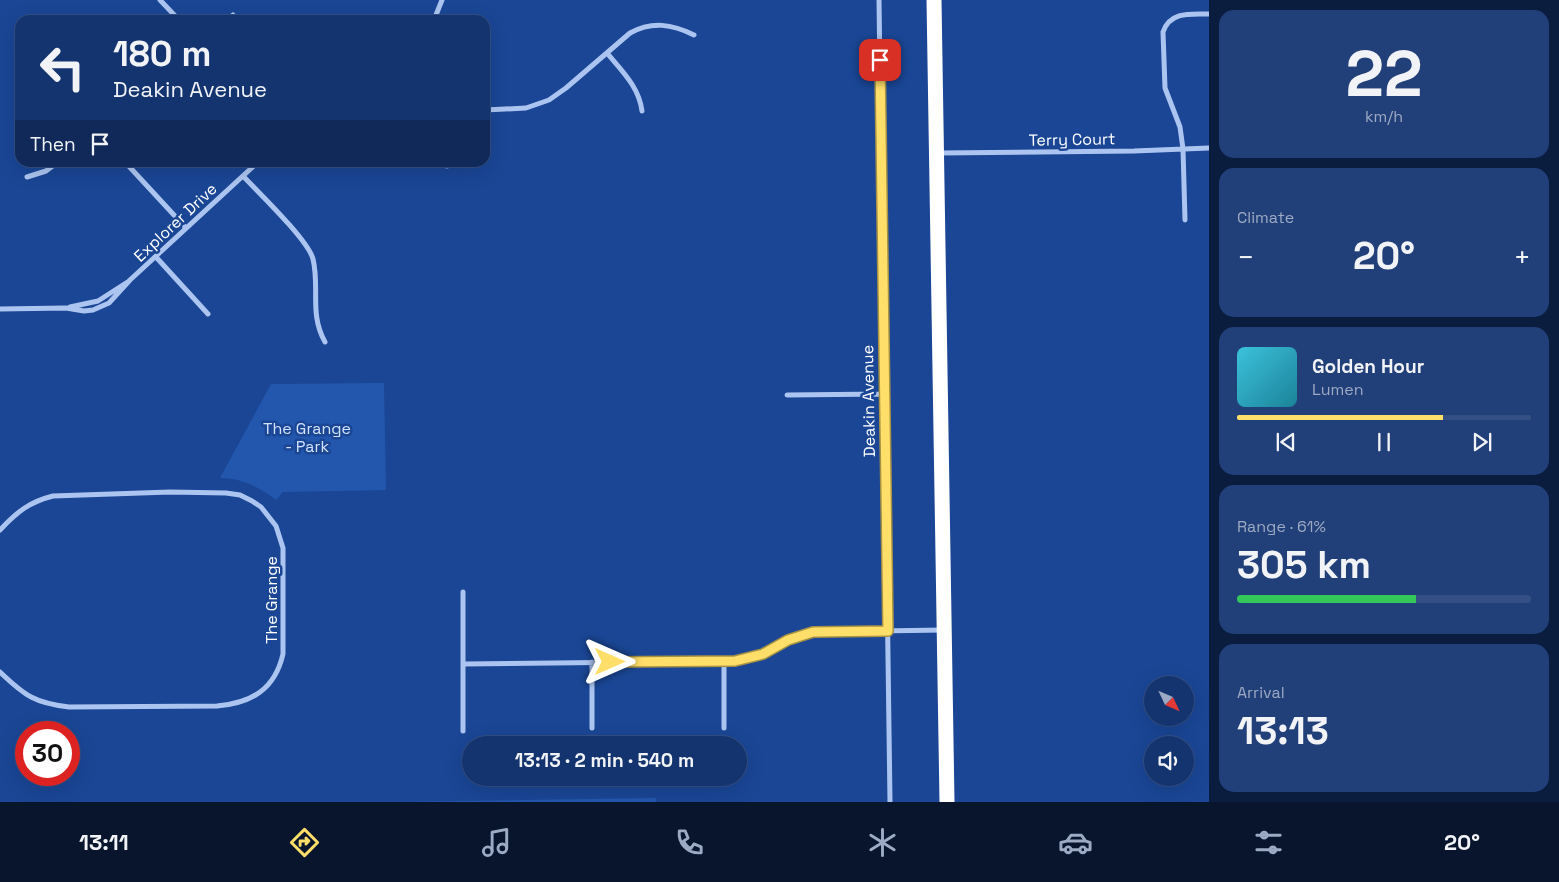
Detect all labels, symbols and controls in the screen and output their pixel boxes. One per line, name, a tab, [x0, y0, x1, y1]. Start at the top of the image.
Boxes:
text: 180 m	[113, 32, 211, 76]
text: 22	[1345, 32, 1423, 115]
icon: left	[30, 35, 95, 100]
pin	[859, 39, 901, 81]
icon: arrive	[866, 46, 894, 74]
text: Deakin Avenue	[113, 75, 267, 103]
text: km/h	[1365, 106, 1403, 127]
street label: Terry Court	[1029, 128, 1115, 151]
icon: arrive	[86, 130, 114, 158]
text: Then	[30, 132, 76, 157]
street label: Explorer Drive	[129, 178, 221, 266]
text: Climate	[1237, 207, 1294, 228]
text: 20°	[1353, 232, 1415, 280]
text: −	[1237, 239, 1254, 275]
text: +	[1514, 239, 1531, 275]
street label: Deakin Avenue	[857, 345, 880, 457]
text: Golden Hour	[1312, 354, 1424, 379]
text: Lumen	[1312, 379, 1364, 400]
park label: The Grange - Park	[263, 418, 351, 457]
icon: previous	[1272, 428, 1300, 456]
icon: pause	[1370, 428, 1398, 456]
icon: next	[1468, 428, 1496, 456]
text: Range · 61%	[1237, 516, 1326, 537]
text: 305 km	[1237, 541, 1371, 589]
street label: The Grange	[261, 556, 282, 644]
position arrow	[583, 635, 635, 687]
north arrow	[1144, 676, 1194, 726]
map controls	[1144, 676, 1194, 786]
text: Arrival	[1237, 682, 1285, 703]
text: 13:13	[1237, 707, 1329, 755]
speed limit sign: 30	[15, 721, 80, 786]
button: sound	[1144, 736, 1194, 786]
text: 13:13 · 2 min · 540 m	[515, 748, 694, 773]
icon: directions	[287, 825, 322, 860]
icon: music	[479, 825, 514, 860]
icon: phone	[672, 825, 707, 860]
icon: climate	[865, 825, 900, 860]
icon: car	[1058, 825, 1093, 860]
icon: filters	[1251, 825, 1286, 860]
text: 13:11	[79, 828, 129, 856]
text: 20°	[1444, 828, 1480, 856]

